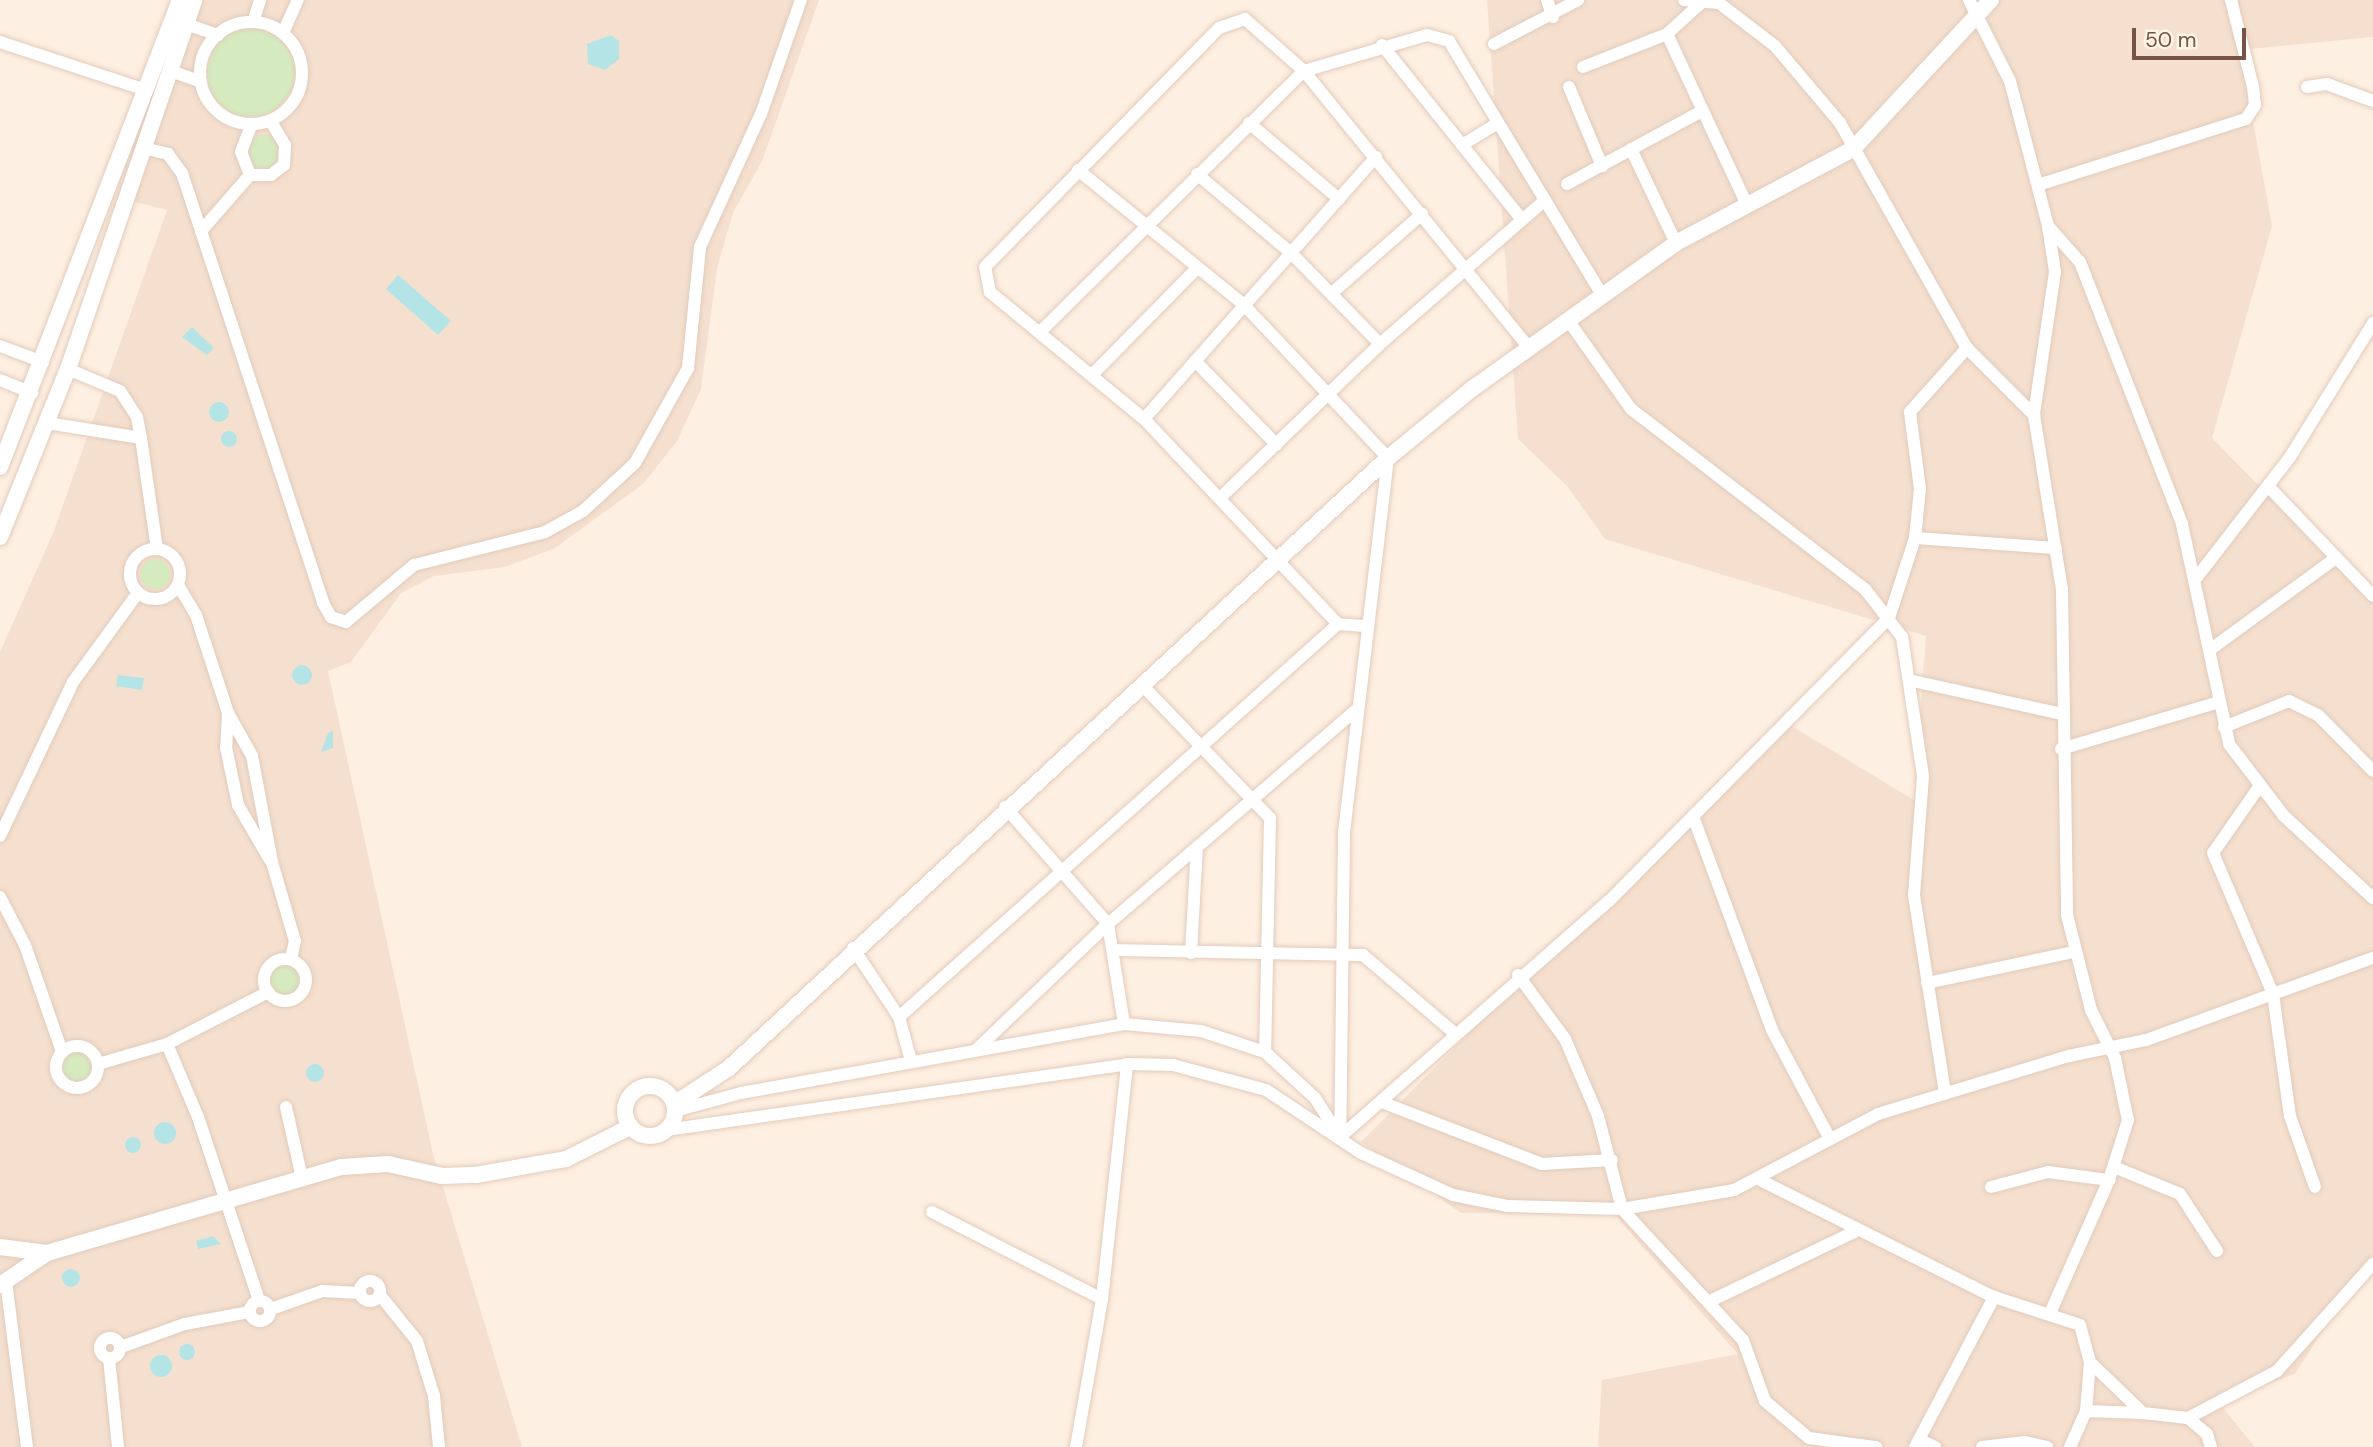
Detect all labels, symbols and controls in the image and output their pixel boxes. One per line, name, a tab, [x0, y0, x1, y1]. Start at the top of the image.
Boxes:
scale bar	[2135, 14, 2249, 58]
text: 50 m	[2145, 26, 2196, 54]

